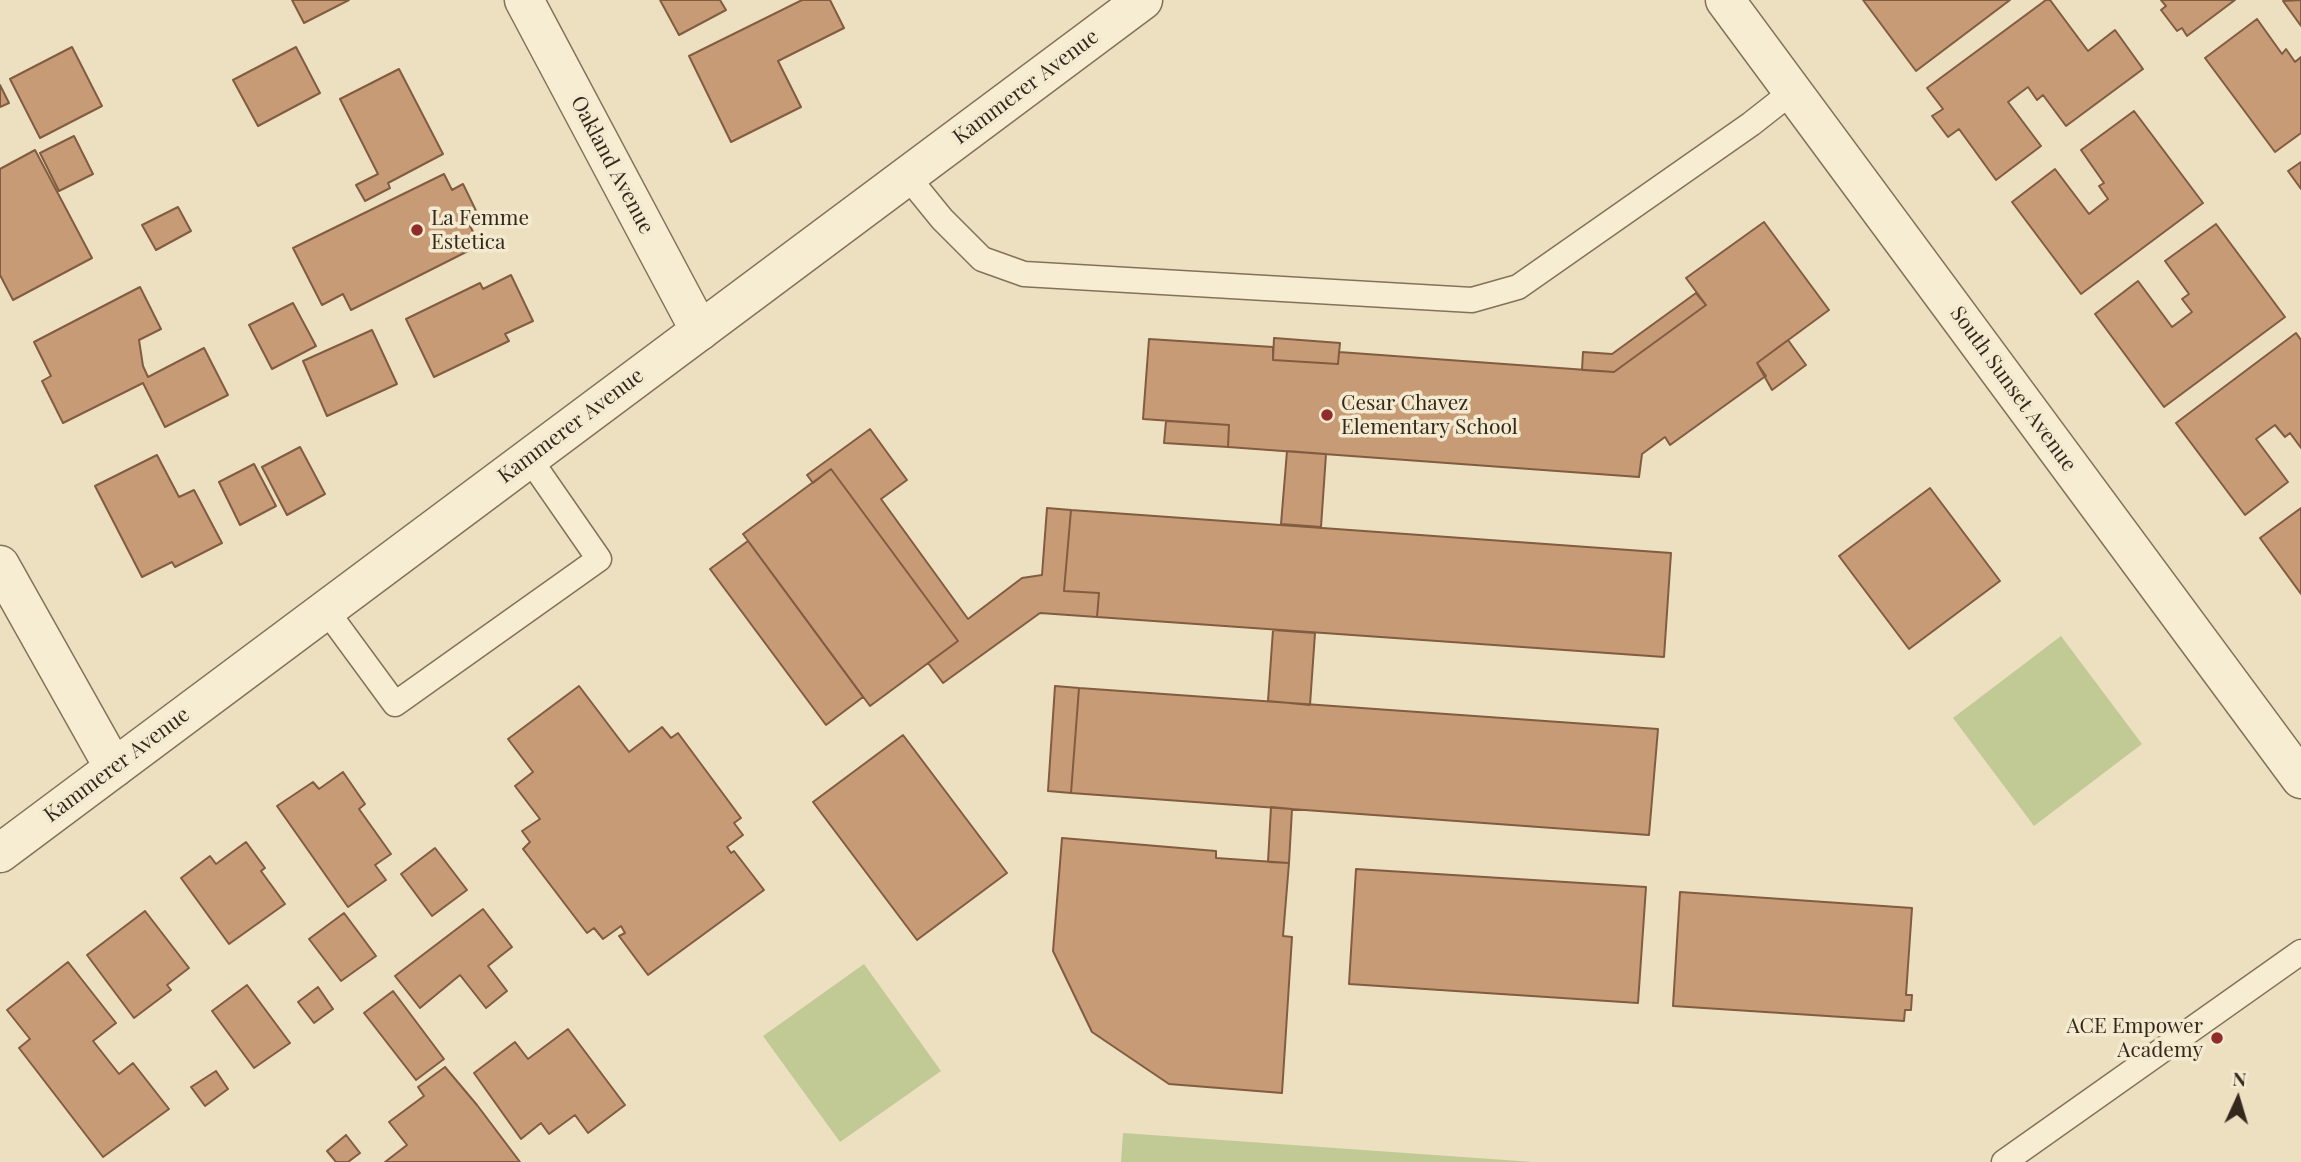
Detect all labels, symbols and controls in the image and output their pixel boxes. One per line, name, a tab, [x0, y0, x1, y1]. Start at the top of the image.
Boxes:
street label: Kammerer Avenue	[948, 24, 1104, 150]
street label: Oakland Avenue	[565, 92, 659, 238]
place label: La Femme Estetica	[431, 205, 529, 255]
marker: La Femme Estetica	[409, 222, 425, 238]
street label: South Sunset Avenue	[1945, 301, 2081, 477]
street label: Kammerer Avenue	[493, 363, 649, 489]
place label: Cesar Chavez Elementary School	[1341, 390, 1518, 440]
marker: Cesar Chavez Elementary School	[1319, 407, 1335, 423]
street label: Kammerer Avenue	[39, 702, 195, 828]
place label: ACE Empower Academy	[2067, 1013, 2203, 1063]
marker: ACE Empower Academy	[2209, 1030, 2225, 1046]
north arrow	[2203, 1064, 2273, 1134]
text: N	[2232, 1065, 2247, 1091]

